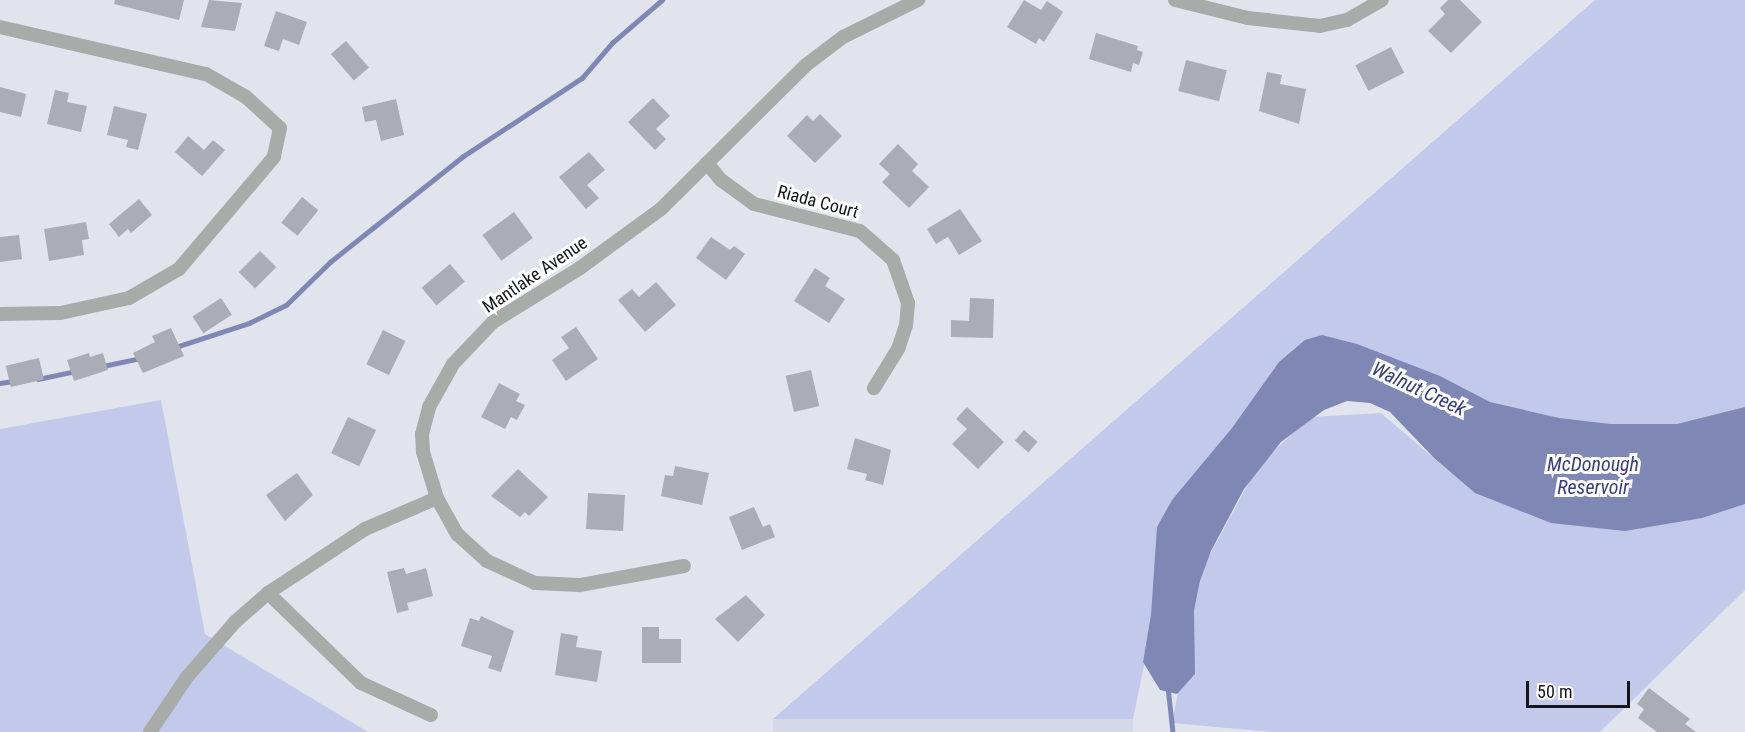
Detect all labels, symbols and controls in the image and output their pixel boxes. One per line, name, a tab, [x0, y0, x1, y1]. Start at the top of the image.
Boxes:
street label: Riada Court	[775, 181, 861, 223]
street label: Mantlake Avenue	[479, 232, 591, 318]
water label: Walnut Creek	[1368, 357, 1470, 421]
water label: McDonough Reservoir	[1547, 453, 1639, 500]
scale bar	[1529, 669, 1632, 707]
text: 50 m	[1537, 681, 1572, 702]

